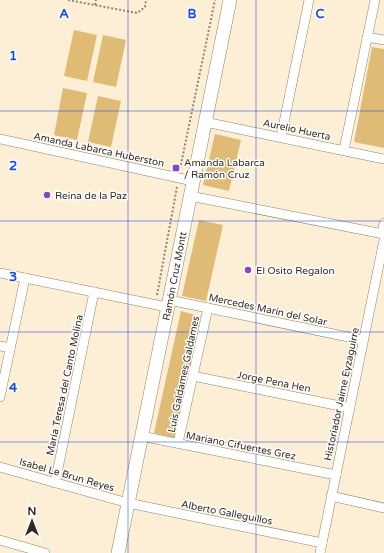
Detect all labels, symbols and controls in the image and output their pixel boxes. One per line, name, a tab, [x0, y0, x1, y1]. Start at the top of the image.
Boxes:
text: A	[59, 6, 69, 22]
text: B	[187, 6, 197, 22]
text: C	[315, 6, 325, 22]
text: 1	[9, 48, 17, 64]
street label: Aurelio Huerta	[262, 117, 332, 143]
street label: Amanda Labarca Huberston	[32, 130, 165, 170]
place label: Amanda Labarca / Ramón Cruz	[184, 157, 265, 181]
text: 2	[9, 158, 17, 174]
marker: Amanda Labarca / Ramón Cruz	[171, 163, 181, 173]
marker: Reina de la Paz	[42, 190, 52, 200]
place label: Reina de la Paz	[55, 190, 127, 202]
street label: Ramón Cruz Montt	[160, 231, 190, 322]
marker: El Osito Regalon	[243, 265, 253, 275]
place label: El Osito Regalon	[256, 265, 335, 277]
text: 3	[9, 269, 17, 285]
street label: Mercedes Marín del Solar	[208, 292, 328, 328]
street label: María Teresa del Canto Molina	[44, 314, 86, 457]
street label: Luis Galdames Galdames	[166, 315, 202, 434]
street label: Historiador Jaime Eyzaguirre	[322, 326, 362, 462]
street label: Jorge Pena Hen	[236, 369, 312, 395]
text: 4	[9, 380, 18, 396]
street label: Mariano Cifuentes Grez	[185, 429, 297, 463]
street label: Isabel Le Brun Reyes	[18, 456, 116, 494]
street label: Alberto Galleguillos	[180, 498, 274, 528]
north arrow	[12, 501, 52, 541]
text: N	[28, 505, 36, 518]

